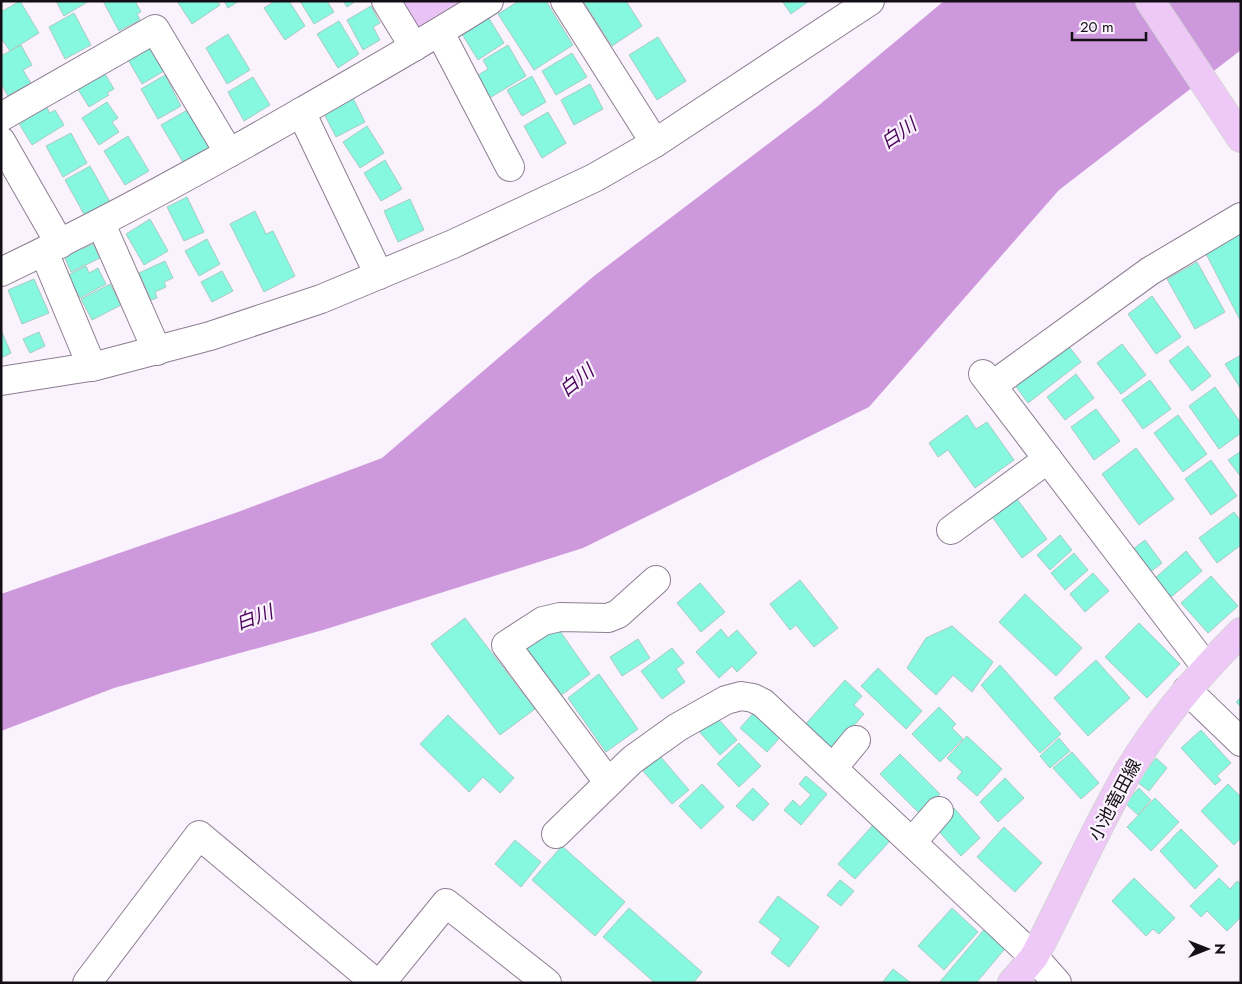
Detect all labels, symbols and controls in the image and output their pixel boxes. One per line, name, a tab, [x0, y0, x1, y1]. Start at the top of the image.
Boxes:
scale bar	[1072, 10, 1146, 42]
text: 20 m	[1080, 16, 1114, 38]
water label: 白川	[875, 110, 923, 155]
water label: 白川	[553, 357, 601, 403]
water label: 白川	[232, 598, 279, 637]
street label: 小池竜田線	[1082, 754, 1148, 846]
north arrow	[1182, 924, 1232, 974]
text: N	[1210, 943, 1230, 955]

